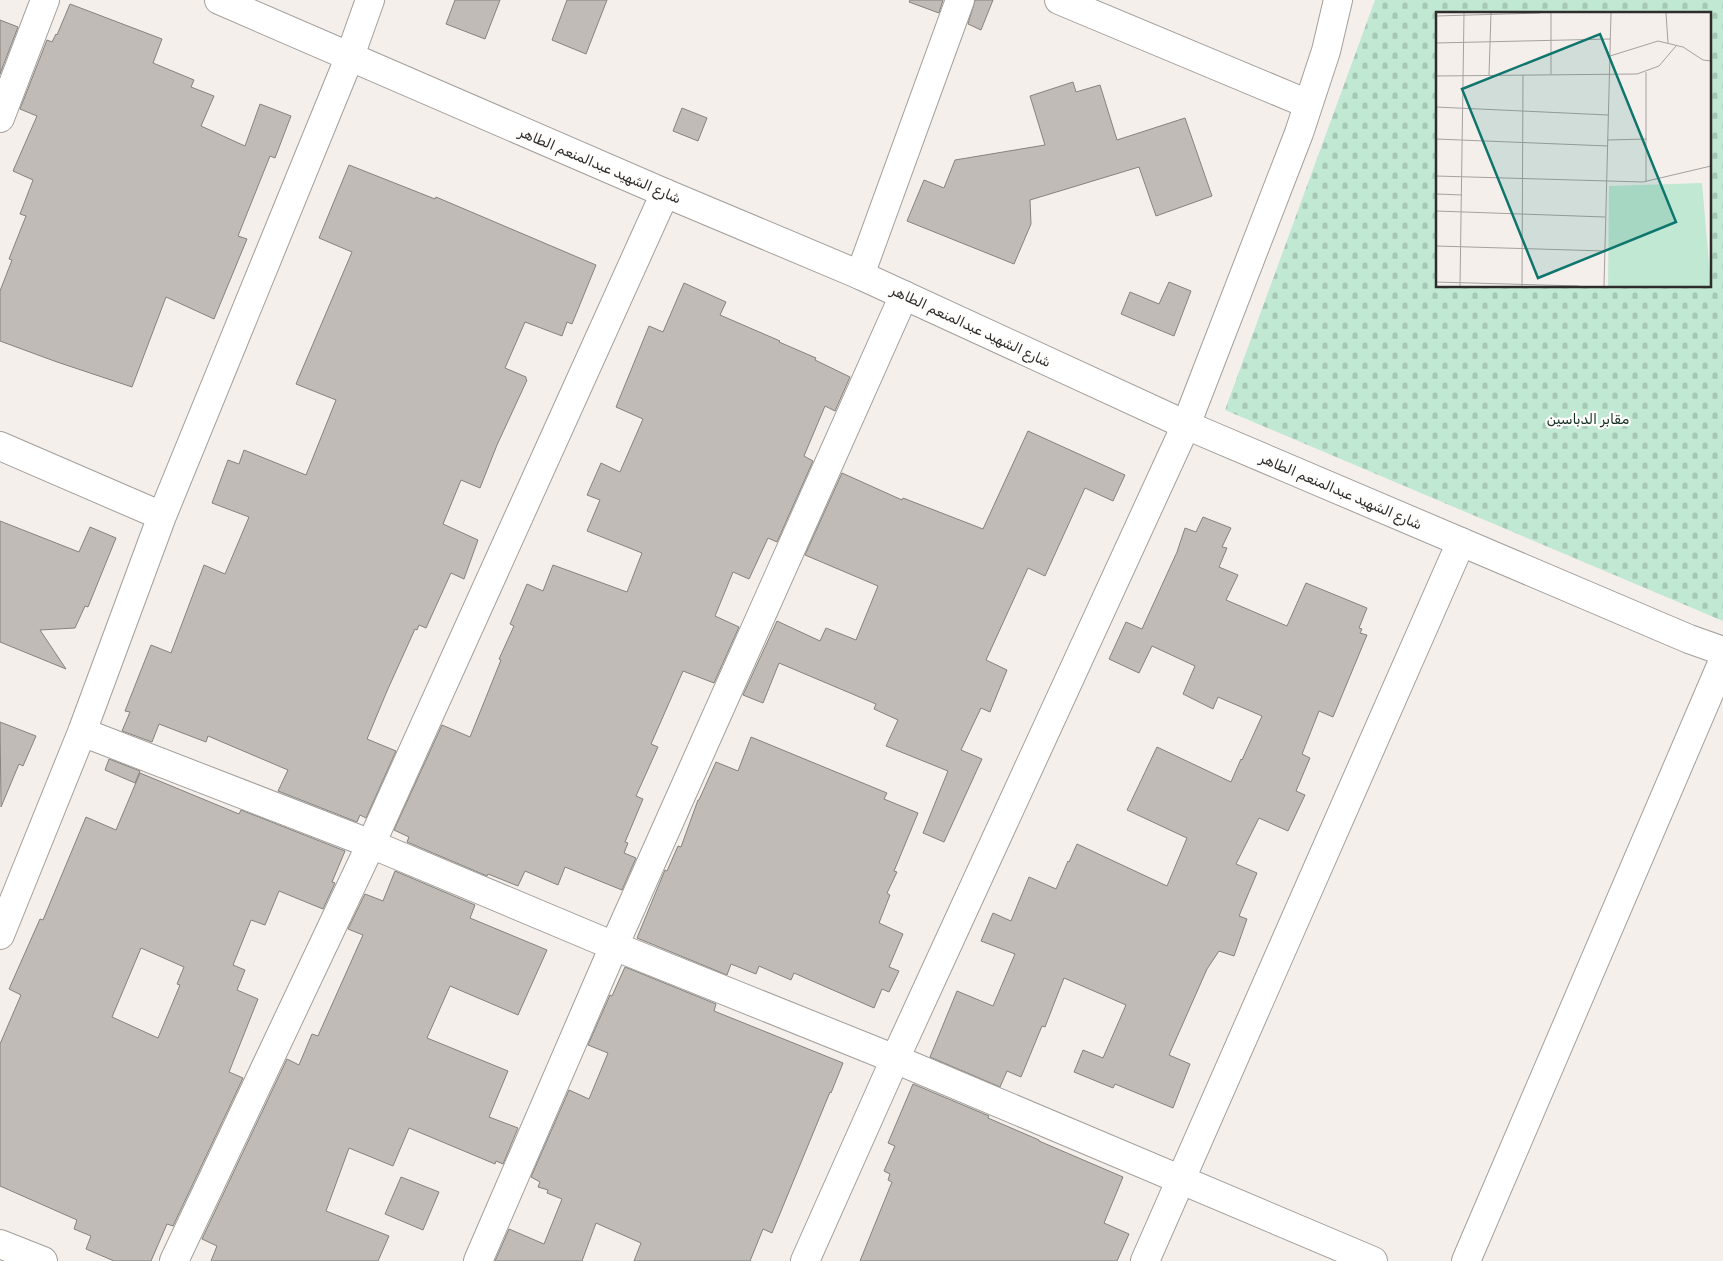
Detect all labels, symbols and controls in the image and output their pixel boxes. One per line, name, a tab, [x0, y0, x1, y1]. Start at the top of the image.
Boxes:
inset map	[1436, 12, 1710, 288]
street label: شارع الشهيد عبدالمنعم الطاهر	[514, 123, 684, 209]
street label: شارع الشهيد عبدالمنعم الطاهر	[886, 281, 1054, 373]
park label: مقابر الدباسين	[1547, 411, 1630, 428]
street label: شارع الشهيد عبدالمنعم الطاهر	[1255, 449, 1425, 535]

